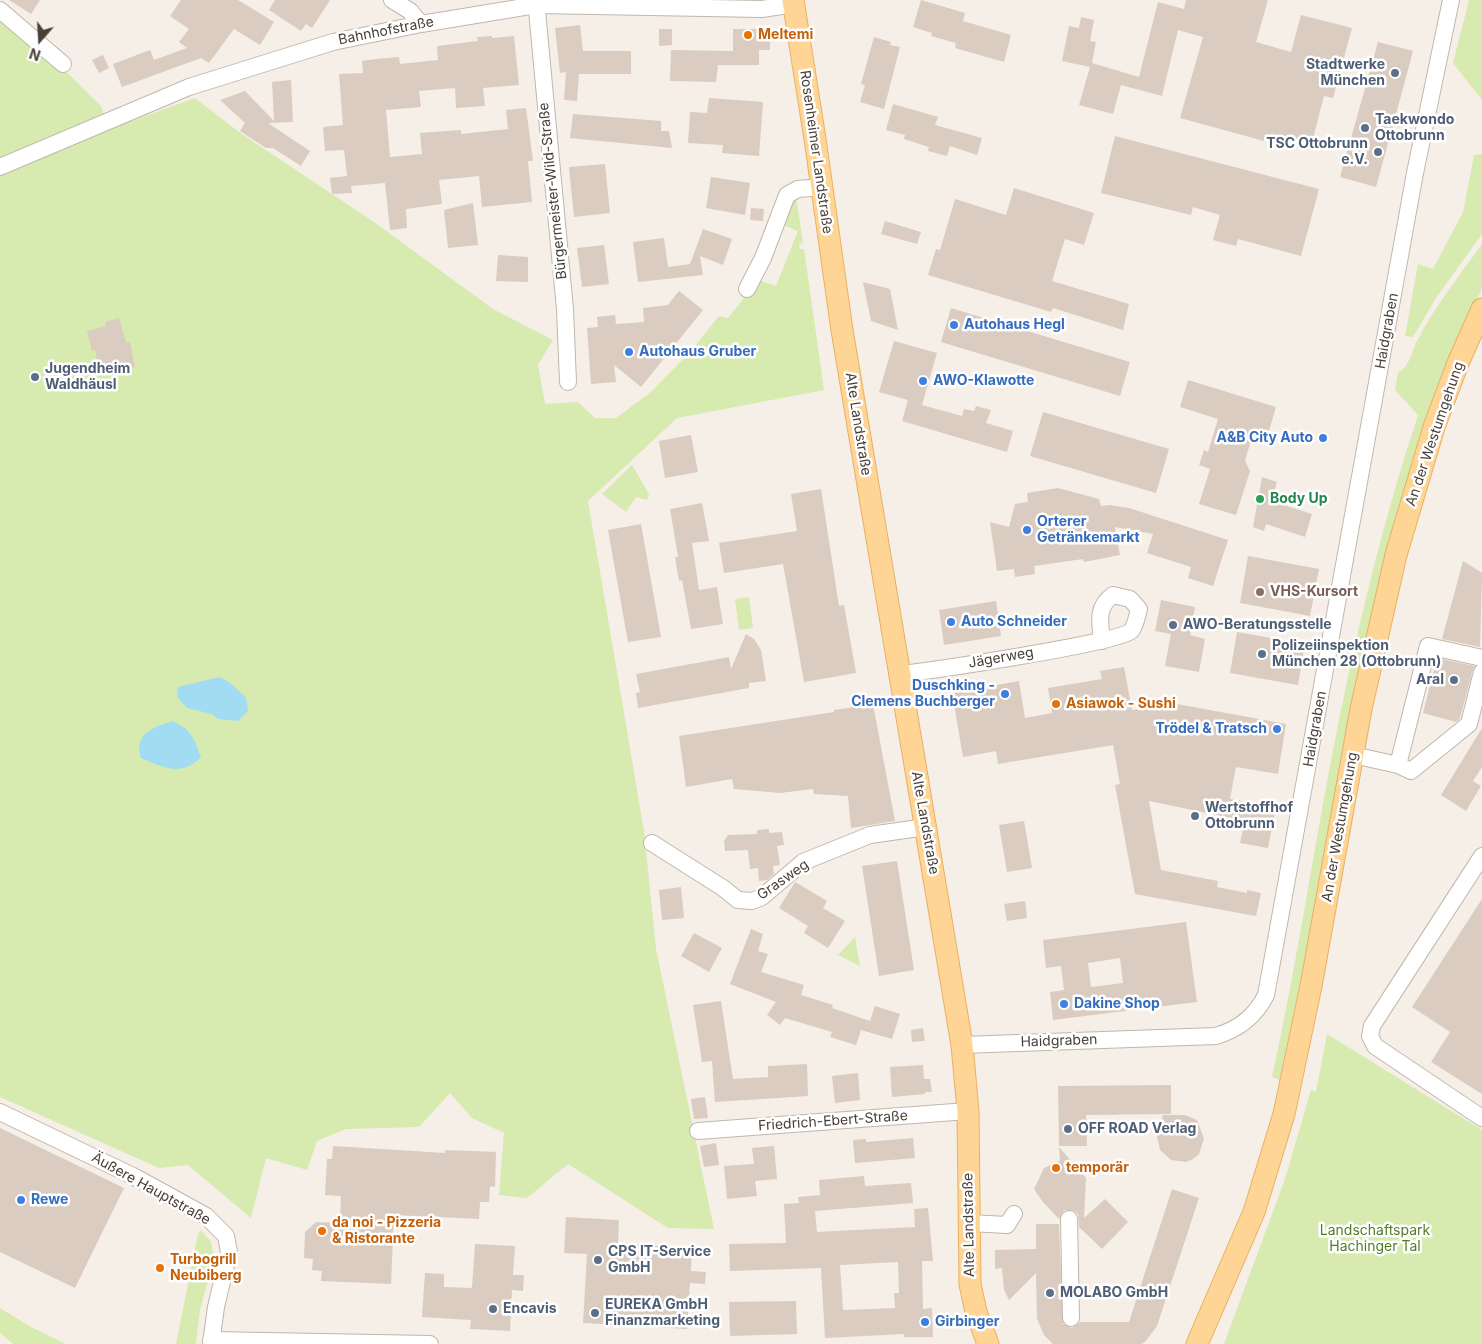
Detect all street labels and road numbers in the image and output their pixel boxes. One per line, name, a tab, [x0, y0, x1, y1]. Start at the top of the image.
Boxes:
street label: Bahnhofstraße	[337, 13, 435, 49]
street label: Rosenheimer Landstraße	[796, 69, 836, 235]
street label: Bürgermeister-Wild-Straße	[535, 102, 571, 280]
street label: Haidgraben	[1372, 292, 1402, 370]
street label: An der Westumgehung	[1402, 360, 1468, 508]
street label: Alte Landstraße	[842, 371, 874, 477]
street label: Jägerweg	[967, 644, 1035, 672]
street label: Haidgraben	[1300, 690, 1330, 768]
street label: An der Westumgehung	[1319, 751, 1361, 903]
street label: Alte Landstraße	[908, 770, 942, 876]
street label: Grasweg	[754, 856, 812, 904]
street label: Haidgraben	[1020, 1031, 1098, 1051]
street label: Friedrich-Ebert-Straße	[758, 1107, 908, 1135]
street label: Äußere Hauptstraße	[89, 1149, 213, 1229]
street label: Alte Landstraße	[960, 1173, 978, 1277]

